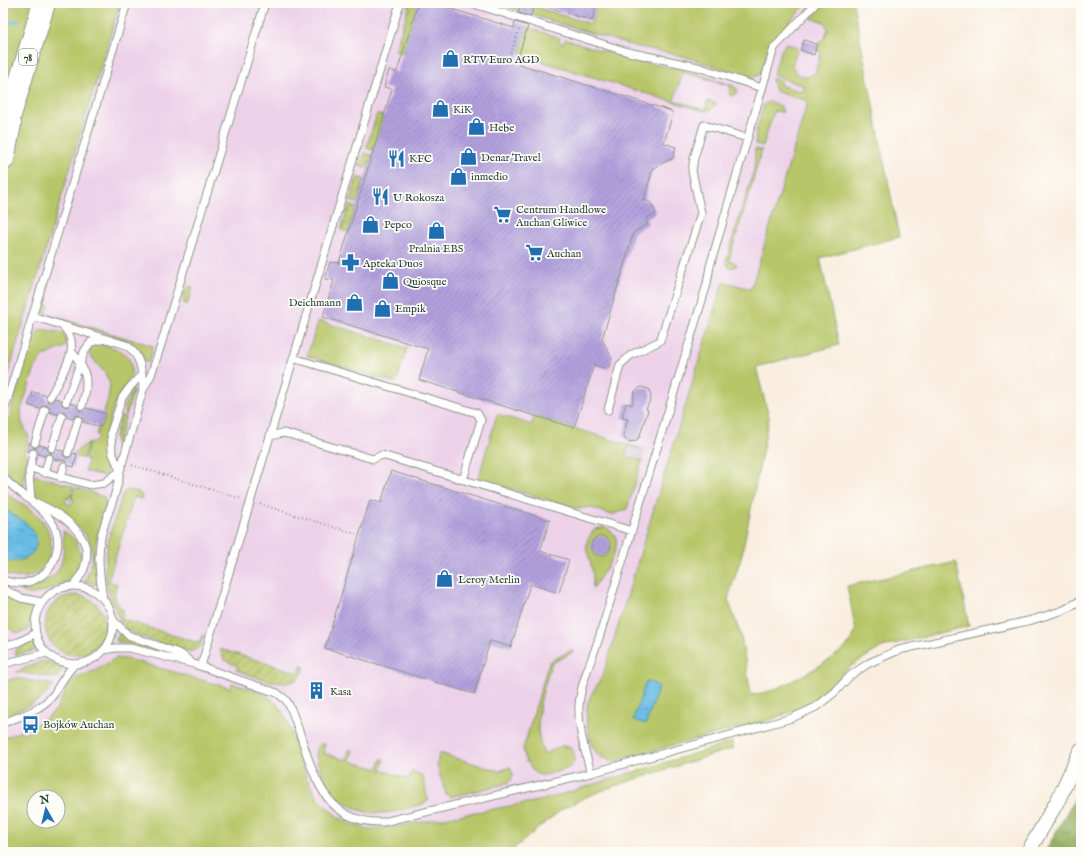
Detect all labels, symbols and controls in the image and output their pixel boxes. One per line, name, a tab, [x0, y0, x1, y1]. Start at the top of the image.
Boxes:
road number: 78	[19, 49, 37, 65]
shop icon: RTV Euro AGD	[440, 49, 460, 69]
place label: RTV Euro AGD	[463, 53, 540, 67]
shop icon: KiK	[430, 99, 450, 119]
place label: KiK	[453, 103, 473, 117]
shop icon: Hebe	[466, 117, 486, 137]
place label: Hebe	[489, 121, 514, 135]
shop icon: Denar Travel	[458, 147, 478, 167]
restaurant icon: KFC	[386, 148, 406, 168]
place label: Denar Travel	[481, 151, 541, 165]
place label: KFC	[409, 152, 432, 166]
shop icon: inmedio	[448, 166, 468, 186]
place label: inmedio	[471, 170, 508, 184]
restaurant icon: U Rokosza	[370, 187, 390, 207]
place label: U Rokosza	[393, 191, 445, 205]
place label: Centrum Handlowe Auchan Gliwice	[515, 203, 606, 230]
supermarket icon: Centrum Handlowe Auchan Gliwice	[493, 205, 513, 225]
shop icon: Pepco	[361, 214, 381, 234]
place label: Pepco	[384, 218, 412, 232]
shop icon: Pralnia EBS	[426, 220, 446, 240]
place label: Pralnia EBS	[409, 242, 464, 256]
supermarket icon: Auchan	[524, 243, 544, 263]
place label: Auchan	[546, 247, 581, 261]
pharmacy icon: Apteka Duos	[340, 253, 360, 273]
place label: Apteka Duos	[362, 257, 423, 271]
shop icon: Quiosque	[380, 271, 400, 291]
place label: Quiosque	[403, 275, 447, 289]
shop icon: Deichmann	[344, 292, 364, 312]
place label: Deichmann	[289, 296, 341, 310]
shop icon: Empik	[372, 298, 392, 318]
place label: Empik	[395, 302, 426, 316]
shop icon: Leroy Merlin	[435, 569, 455, 589]
place label: Leroy Merlin	[458, 573, 520, 587]
building icon: Kasa	[307, 681, 327, 701]
place label: Kasa	[330, 685, 352, 699]
bus stop icon: Bojków Auchan	[20, 714, 40, 734]
place label: Bojków Auchan	[43, 718, 114, 732]
north arrow	[26, 789, 66, 829]
text: N	[38, 792, 51, 808]

